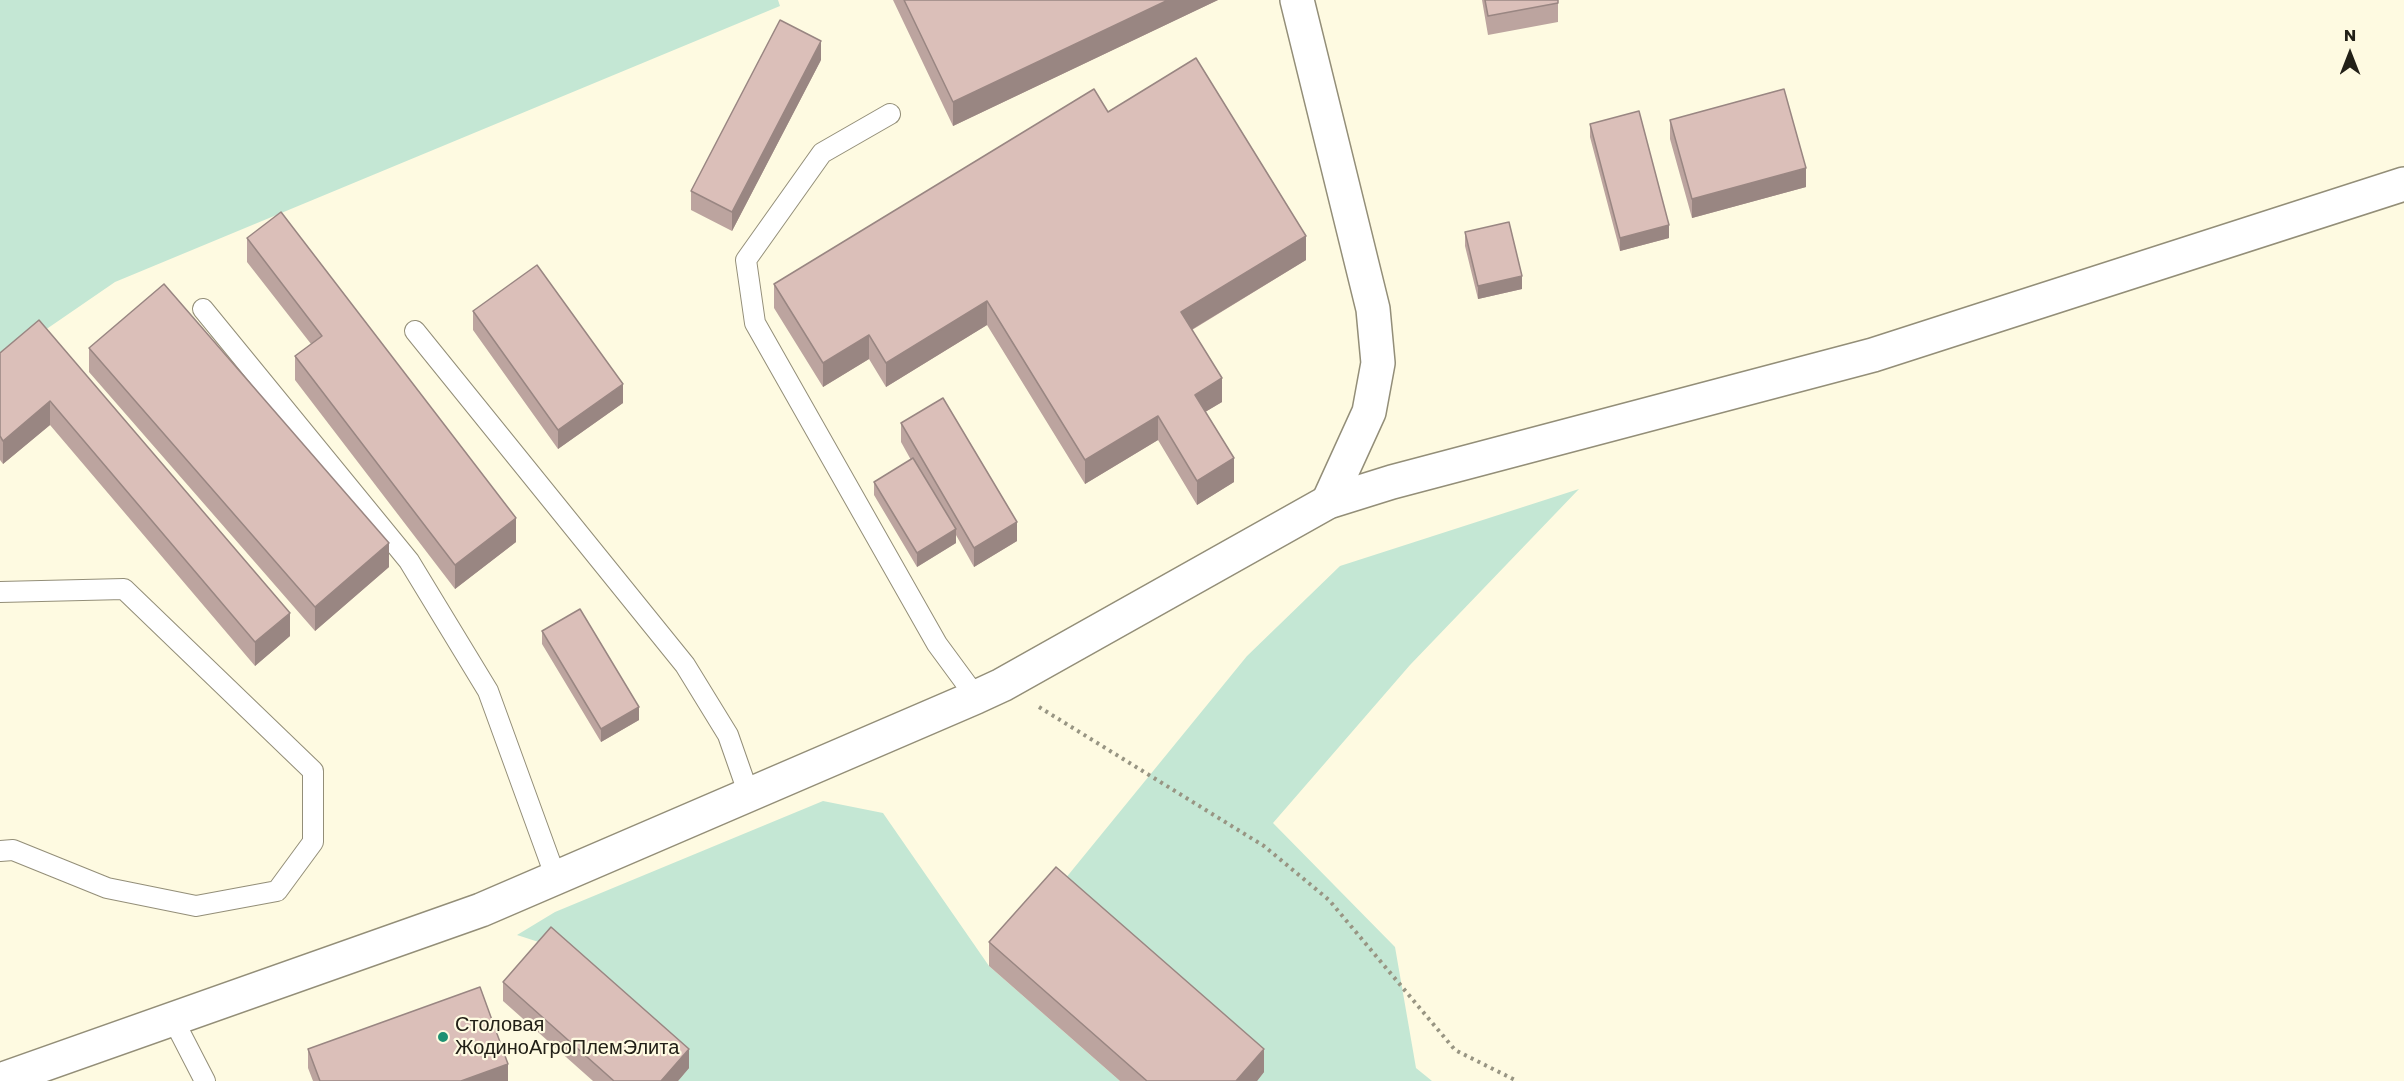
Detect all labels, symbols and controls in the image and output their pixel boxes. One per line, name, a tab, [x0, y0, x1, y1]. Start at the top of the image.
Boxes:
north arrow	[2320, 24, 2380, 84]
text: N	[2344, 24, 2356, 47]
place label: Столовая ЖодиноАгроПлемЭлита	[455, 1014, 679, 1061]
marker: Столовая ЖодиноАгроПлемЭлита	[436, 1030, 450, 1044]

